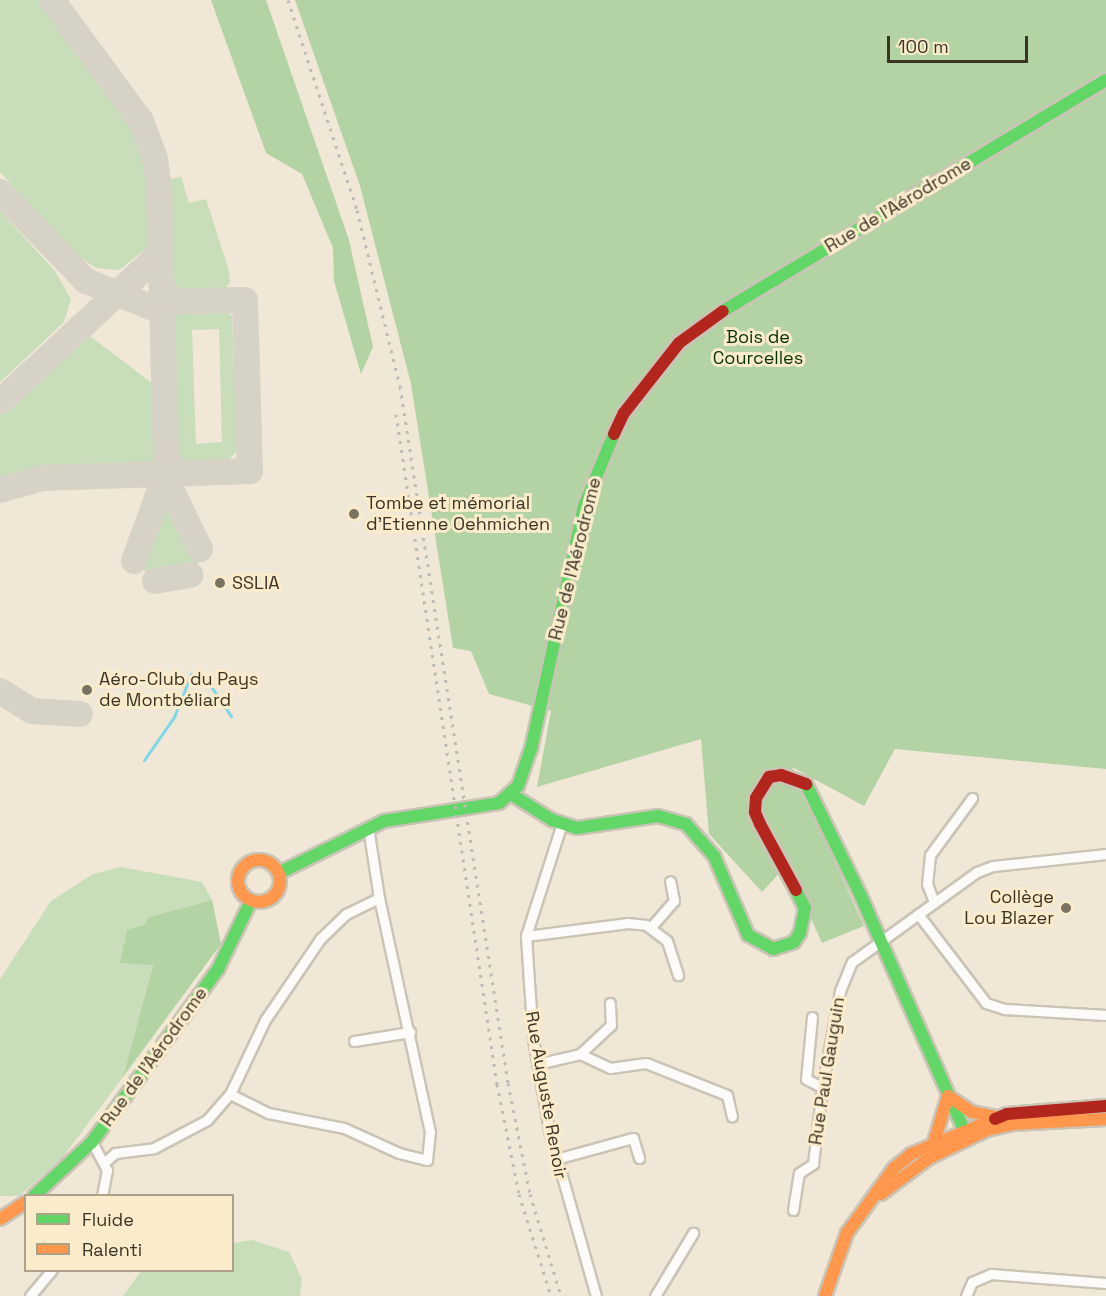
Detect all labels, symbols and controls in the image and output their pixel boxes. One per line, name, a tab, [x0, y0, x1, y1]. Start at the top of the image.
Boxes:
scale bar	[890, 24, 1031, 62]
text: 100 m	[898, 35, 949, 58]
street label: Rue de l'Aérodrome	[821, 153, 975, 257]
park label: Bois de Courcelles	[713, 327, 803, 370]
street label: Rue de l'Aérodrome	[544, 475, 606, 643]
place label: Tombe et mémorial d'Etienne Oehmichen	[366, 493, 550, 536]
marker: Tombe et mémorial d'Etienne Oehmichen	[347, 507, 361, 521]
place label: SSLIA	[232, 572, 280, 594]
marker: SSLIA	[213, 576, 227, 590]
place label: Aéro-Club du Pays de Montbéliard	[99, 669, 258, 712]
marker: Aéro-Club du Pays de Montbéliard	[80, 683, 94, 697]
place label: Collège Lou Blazer	[964, 887, 1054, 930]
marker: Collège Lou Blazer	[1059, 901, 1073, 915]
street label: Rue de l'Aérodrome	[96, 983, 212, 1131]
street label: Rue Paul Gauguin	[805, 995, 849, 1147]
street label: Rue Auguste Renoir	[521, 1009, 571, 1181]
legend	[24, 1194, 234, 1272]
text: Fluide	[82, 1208, 134, 1231]
text: Ralenti	[82, 1238, 142, 1261]

